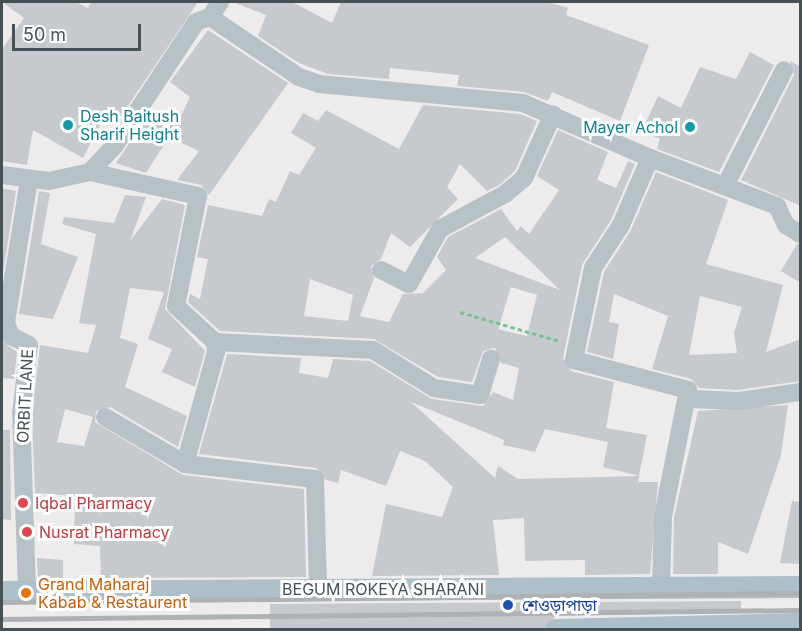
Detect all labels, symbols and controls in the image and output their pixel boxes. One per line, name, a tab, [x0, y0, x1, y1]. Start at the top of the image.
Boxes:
scale bar	[15, 12, 144, 50]
text: 50 m	[23, 24, 66, 45]
place label: Desh Baitush Sharif Height	[80, 106, 179, 144]
place label: Mayer Achol	[583, 117, 678, 137]
marker: Desh Baitush Sharif Height	[61, 118, 75, 132]
marker: Mayer Achol	[683, 120, 697, 134]
street label: ORBIT LANE	[13, 349, 37, 443]
place label: Iqbal Pharmacy	[35, 493, 152, 513]
marker: Iqbal Pharmacy	[16, 496, 30, 510]
place label: Nusrat Pharmacy	[39, 522, 169, 542]
marker: Nusrat Pharmacy	[20, 525, 34, 539]
place label: Grand Maharaj Kabab & Restaurent	[38, 574, 187, 612]
street label: BEGUM ROKEYA SHARANI	[282, 579, 484, 599]
marker: Grand Maharaj Kabab & Restaurent	[19, 586, 33, 600]
place label: শেওড়াপাড়া	[522, 595, 597, 615]
marker: শেওড়াপাড়া	[499, 596, 517, 614]

